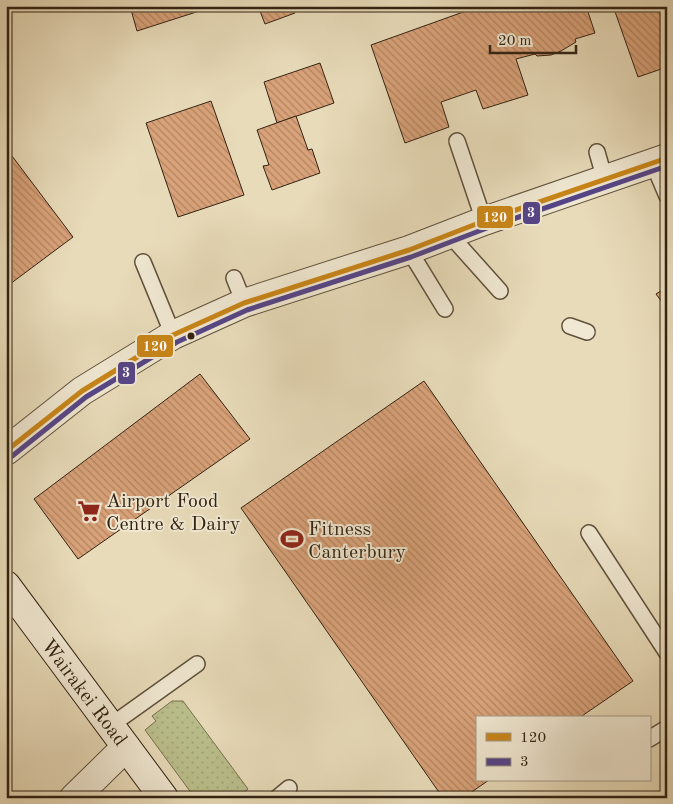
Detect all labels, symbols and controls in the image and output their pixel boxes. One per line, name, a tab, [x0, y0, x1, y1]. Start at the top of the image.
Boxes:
scale bar	[490, 22, 577, 54]
text: 20 m	[498, 34, 532, 49]
line badge: 3	[522, 201, 541, 225]
line badge: 120	[476, 205, 514, 229]
text: 3	[527, 206, 535, 220]
text: 120	[483, 211, 507, 225]
unlabelled marker	[186, 331, 196, 341]
line badge: 120	[136, 334, 174, 358]
text: 120	[143, 340, 167, 354]
line badge: 3	[117, 361, 136, 385]
text: 3	[122, 366, 130, 380]
place label: Airport Food Centre & Dairy	[106, 492, 241, 535]
supermarket icon: Airport Food Centre & Dairy	[76, 498, 102, 524]
place label: Fitness Canterbury	[308, 520, 407, 563]
sports icon: Fitness Canterbury	[279, 526, 305, 552]
street label: Wairakei Road	[37, 636, 130, 750]
legend	[476, 716, 650, 782]
text: 120	[520, 731, 546, 746]
text: 3	[520, 755, 529, 770]

